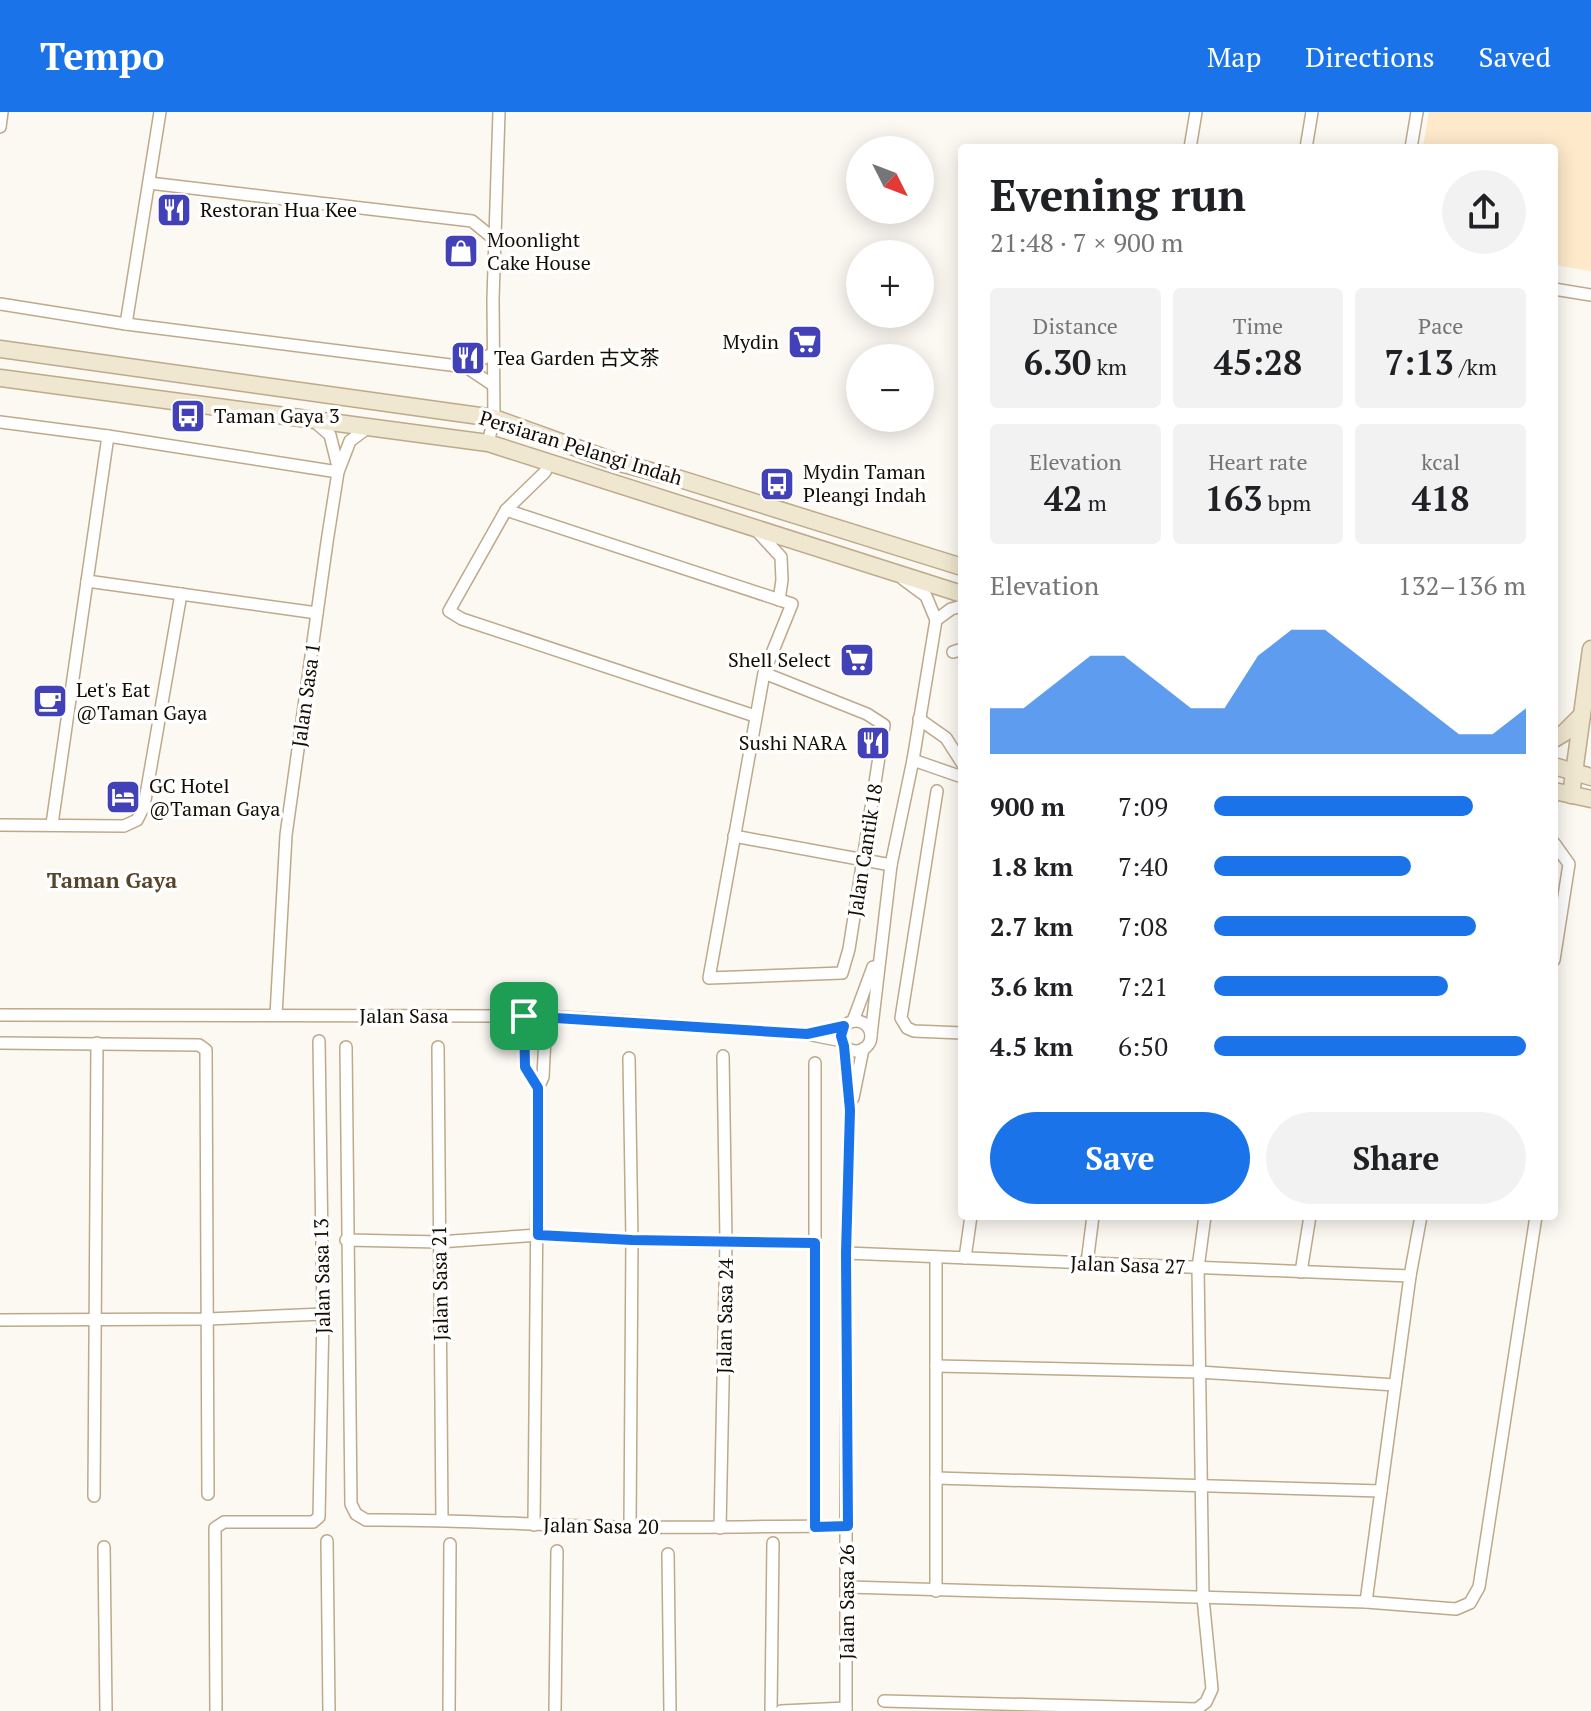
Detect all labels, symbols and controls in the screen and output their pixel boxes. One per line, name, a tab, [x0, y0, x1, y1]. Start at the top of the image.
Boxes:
text: Tempo	[40, 31, 165, 81]
text: Map	[1207, 38, 1261, 75]
text: Directions	[1305, 38, 1435, 75]
text: Saved	[1479, 38, 1551, 75]
north arrow	[846, 136, 934, 224]
map controls	[846, 136, 934, 432]
text: Evening run	[990, 165, 1246, 224]
button: share	[1442, 170, 1526, 254]
restaurant icon: Restoran Hua Kee	[155, 191, 193, 229]
place label: Restoran Hua Kee	[200, 196, 357, 223]
text: 21:48 · 7 × 900 m	[990, 225, 1184, 259]
place label: Moonlight Cake House	[487, 226, 591, 276]
shop icon: Moonlight Cake House	[442, 232, 480, 270]
button: +	[846, 240, 934, 328]
text: Distance	[1033, 311, 1118, 340]
text: Time	[1233, 311, 1283, 340]
text: Pace	[1418, 311, 1463, 340]
supermarket icon: Mydin	[786, 323, 824, 361]
place label: Mydin	[723, 328, 779, 355]
restaurant icon: Tea Garden 古文茶	[449, 339, 487, 377]
text: 6.30	[1024, 340, 1091, 385]
text: 45:28	[1214, 340, 1302, 385]
text: 7:13	[1384, 340, 1454, 385]
place label: Tea Garden 古文茶	[494, 344, 660, 371]
button: −	[846, 344, 934, 432]
text: km	[1091, 352, 1127, 381]
text: /km	[1454, 352, 1497, 381]
bus stop icon: Taman Gaya 3	[169, 397, 207, 435]
place label: Taman Gaya 3	[214, 402, 340, 429]
street label: Persiaran Pelangi Indah	[476, 404, 686, 491]
text: Elevation	[1029, 447, 1122, 476]
text: Heart rate	[1209, 447, 1307, 476]
text: kcal	[1421, 447, 1460, 476]
place label: Mydin Taman Pleangi Indah	[803, 458, 926, 508]
bus stop icon: Mydin Taman Pleangi Indah	[758, 465, 796, 503]
text: 42	[1044, 476, 1082, 521]
text: 163	[1205, 476, 1262, 521]
text: 418	[1412, 476, 1469, 521]
text: m	[1082, 488, 1107, 517]
text: bpm	[1262, 488, 1311, 517]
text: Elevation	[990, 568, 1099, 602]
text: 132–136 m	[1398, 568, 1526, 602]
street label: Jalan Sasa 1	[285, 641, 326, 749]
supermarket icon: Shell Select	[838, 641, 876, 679]
place label: Shell Select	[728, 646, 832, 673]
place label: Let's Eat @Taman Gaya	[76, 676, 207, 726]
cafe icon: Let's Eat @Taman Gaya	[31, 682, 69, 720]
restaurant icon: Sushi NARA	[854, 724, 892, 762]
place label: Sushi NARA	[739, 729, 847, 756]
place label: GC Hotel @Taman Gaya	[149, 772, 280, 822]
hotel icon: GC Hotel @Taman Gaya	[104, 778, 142, 816]
street label: Jalan Cantik 18	[841, 781, 888, 919]
text: 900 m	[990, 789, 1065, 823]
text: 7:09	[1118, 789, 1168, 823]
text: 1.8 km	[990, 849, 1073, 883]
text: 7:40	[1118, 849, 1168, 883]
district label: Taman Gaya	[47, 865, 177, 894]
text: 2.7 km	[990, 909, 1073, 943]
text: 7:08	[1118, 909, 1168, 943]
text: 3.6 km	[990, 969, 1073, 1003]
text: 7:21	[1118, 969, 1168, 1003]
pin	[490, 982, 558, 1050]
icon: arrive	[502, 994, 546, 1038]
street label: Jalan Sasa	[359, 1002, 449, 1029]
text: 4.5 km	[990, 1029, 1073, 1063]
text: 6:50	[1118, 1029, 1168, 1063]
button: Save	[990, 1112, 1250, 1204]
button: Share	[1266, 1112, 1526, 1204]
street label: Jalan Sasa 13	[307, 1218, 336, 1334]
street label: Jalan Sasa 21	[425, 1225, 454, 1341]
street label: Jalan Sasa 27	[1070, 1249, 1186, 1280]
street label: Jalan Sasa 24	[710, 1258, 739, 1374]
street label: Jalan Sasa 20	[543, 1511, 659, 1540]
street label: Jalan Sasa 26	[833, 1544, 860, 1660]

